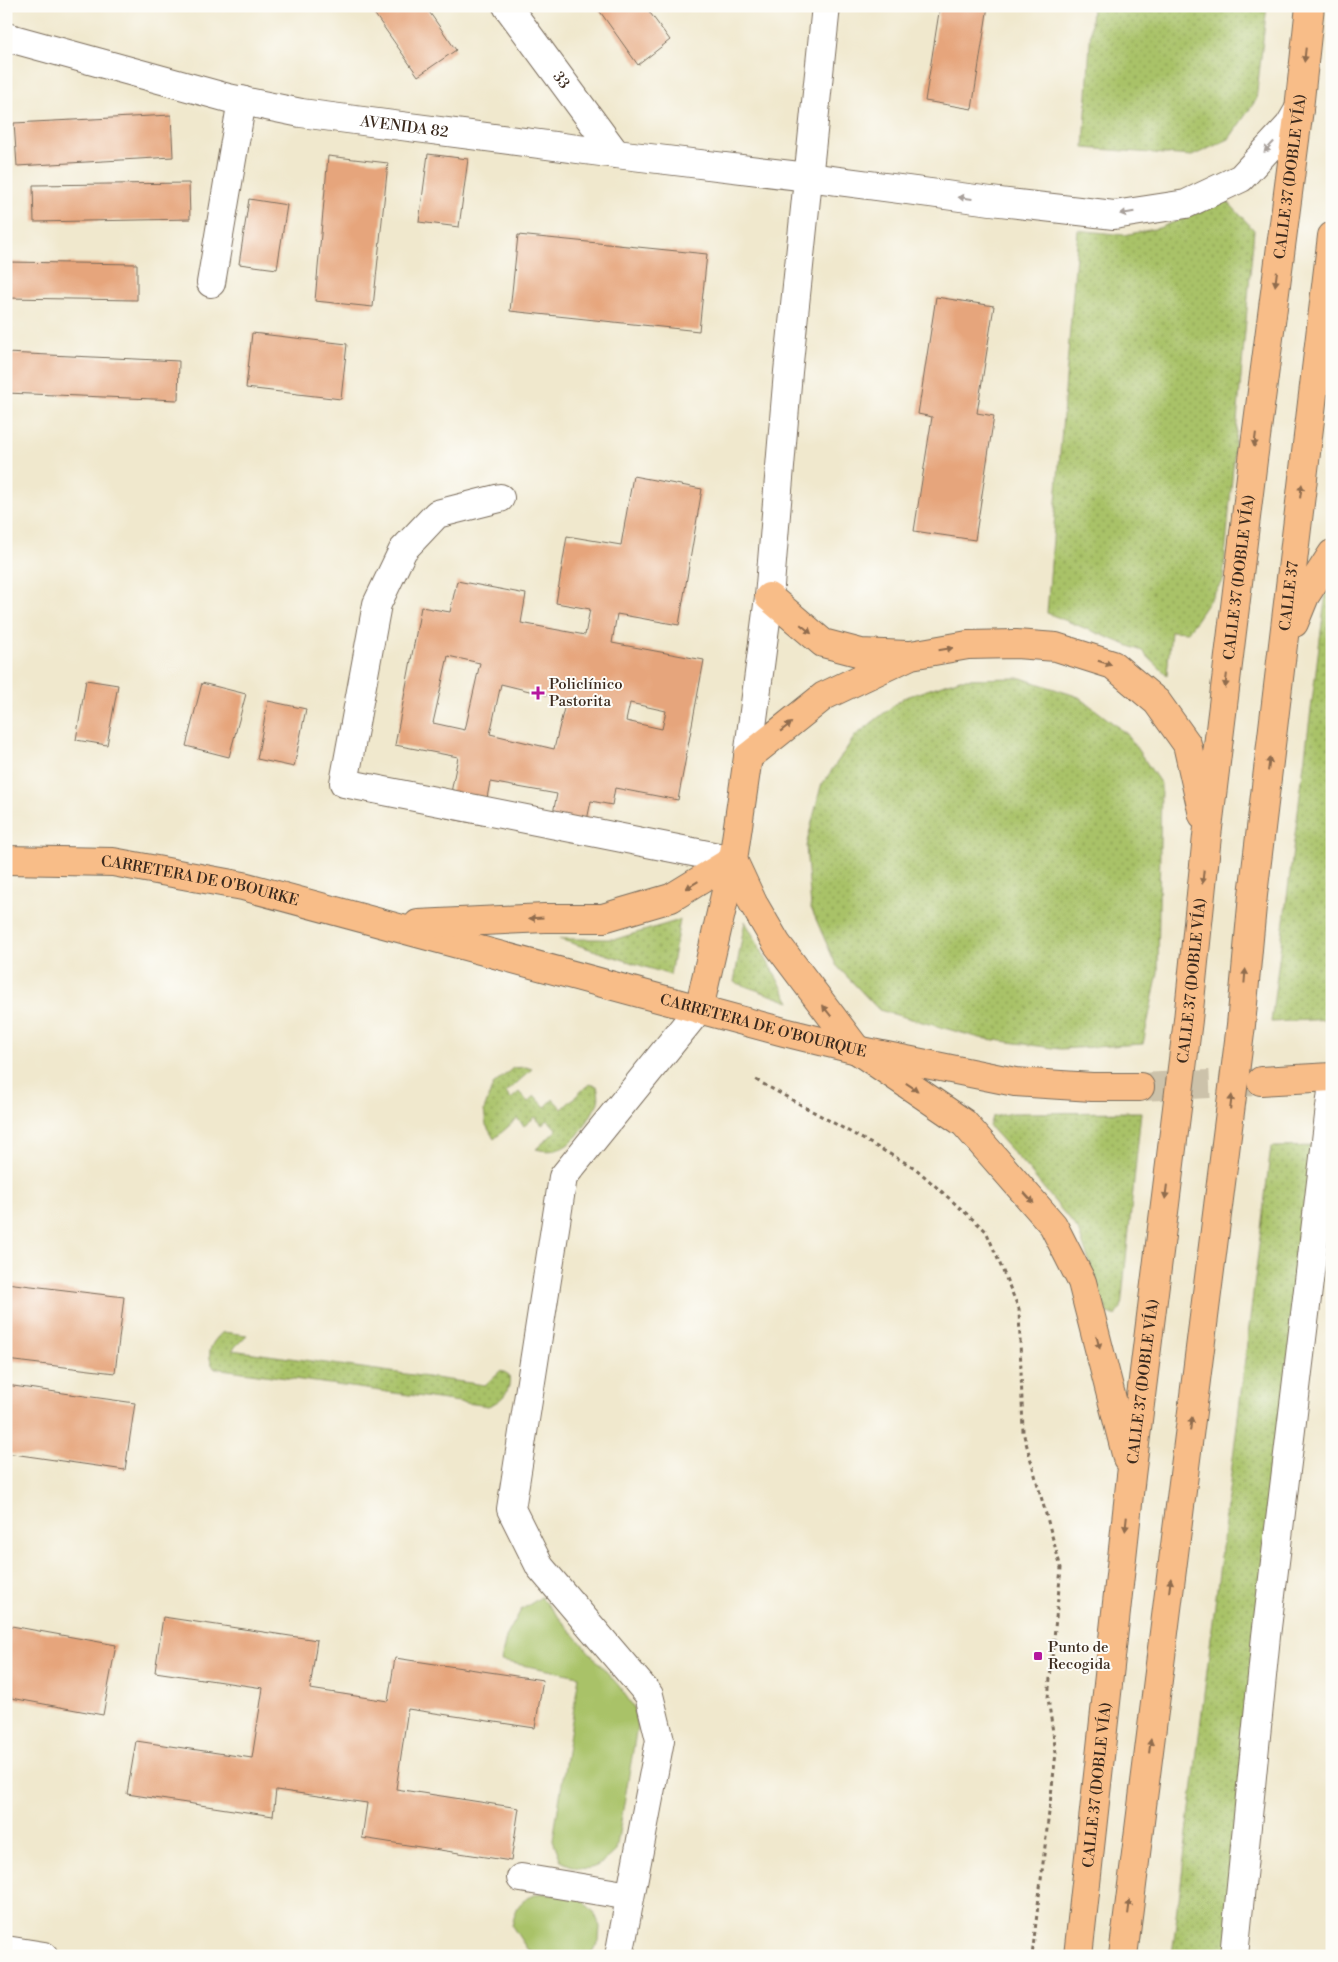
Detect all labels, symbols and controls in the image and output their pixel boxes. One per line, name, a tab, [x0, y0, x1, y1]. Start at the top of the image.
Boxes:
one-way arrow	[1301, 47, 1309, 63]
street label: 33	[549, 68, 574, 92]
street label: CALLE 37 (DOBLE VÍA)	[1270, 93, 1310, 260]
street label: AVENIDA 82	[358, 111, 450, 142]
one-way arrow	[1263, 141, 1275, 153]
one-way arrow	[957, 194, 973, 202]
one-way arrow	[1118, 210, 1134, 218]
one-way arrow	[1272, 271, 1280, 287]
one-way arrow	[1251, 432, 1259, 448]
one-way arrow	[1297, 483, 1305, 499]
street label: CALLE 37 (DOBLE VÍA)	[1219, 494, 1258, 661]
street label: CALLE 37	[1275, 560, 1302, 632]
one-way arrow	[800, 623, 813, 634]
one-way arrow	[938, 645, 954, 653]
one-way arrow	[1098, 659, 1113, 667]
one-way arrow	[1222, 673, 1230, 689]
place label: Policlínico Pastorita	[549, 675, 623, 711]
marker: Policlínico Pastorita	[531, 686, 545, 700]
one-way arrow	[779, 721, 792, 732]
one-way arrow	[1265, 756, 1273, 772]
street label: CARRETERA DE O'BOURKE	[101, 852, 301, 910]
one-way arrow	[1199, 869, 1207, 885]
one-way arrow	[685, 881, 698, 890]
street label: CALLE 37 (DOBLE VÍA)	[1173, 897, 1210, 1064]
one-way arrow	[527, 915, 543, 923]
one-way arrow	[1242, 968, 1250, 984]
street label: CARRETERA DE O'BOURQUE	[658, 989, 868, 1061]
one-way arrow	[822, 1004, 832, 1018]
one-way arrow	[905, 1082, 919, 1092]
one-way arrow	[1227, 1093, 1235, 1109]
one-way arrow	[1161, 1184, 1169, 1200]
one-way arrow	[1023, 1191, 1034, 1204]
street label: CALLE 37 (DOBLE VÍA)	[1123, 1298, 1163, 1465]
one-way arrow	[1095, 1334, 1103, 1349]
one-way arrow	[1187, 1415, 1195, 1431]
one-way arrow	[1122, 1516, 1130, 1532]
one-way arrow	[1166, 1577, 1174, 1593]
place label: Punto de Recogida	[1048, 1638, 1111, 1674]
marker: Punto de Recogida	[1032, 1650, 1044, 1662]
street label: CALLE 37 (DOBLE VÍA)	[1078, 1701, 1115, 1869]
one-way arrow	[1146, 1738, 1154, 1754]
one-way arrow	[1125, 1899, 1133, 1915]

